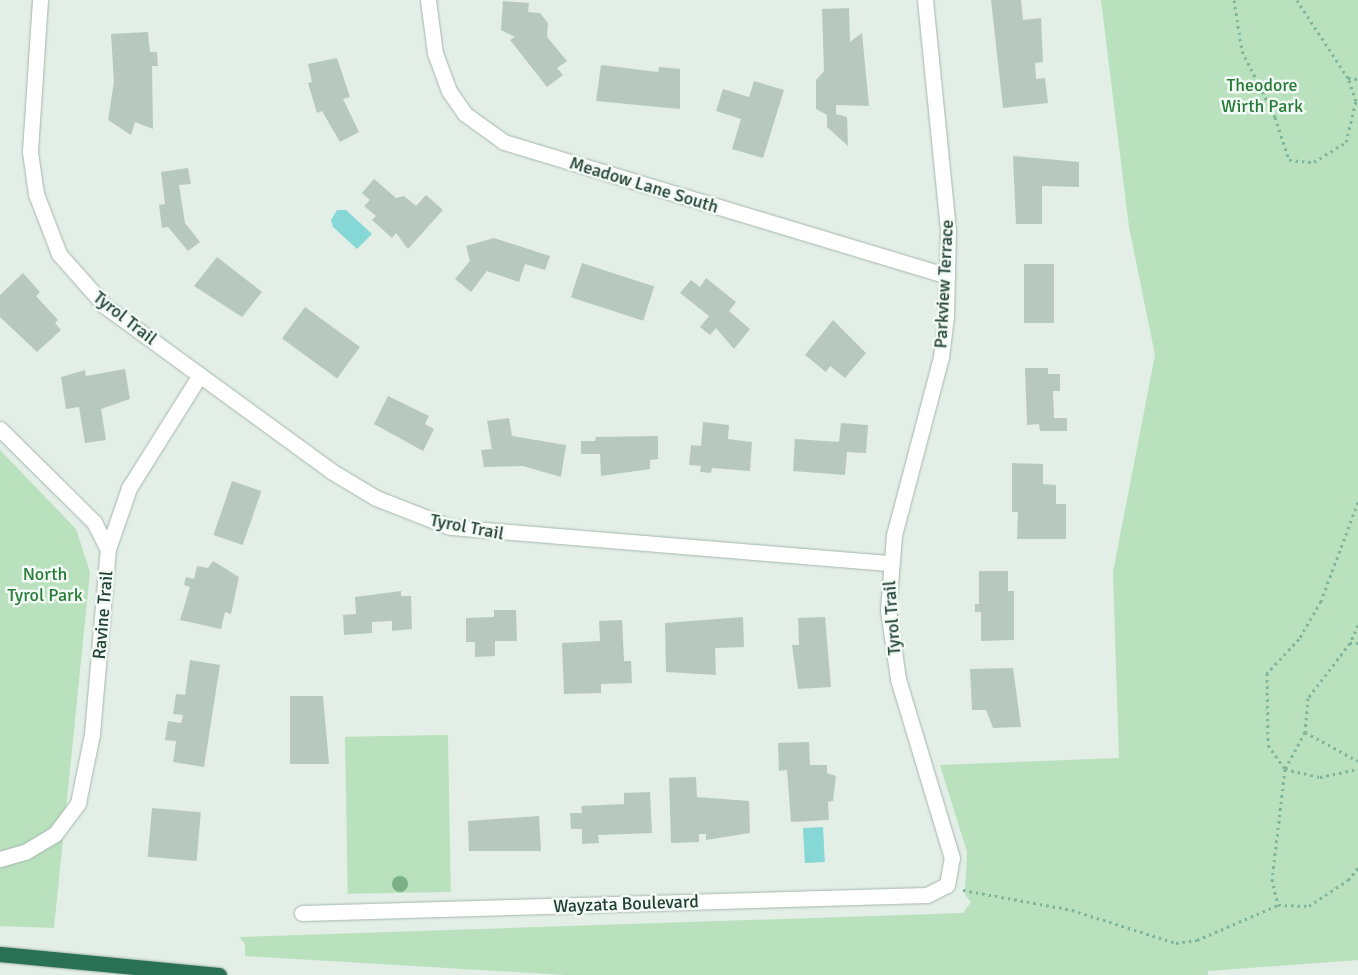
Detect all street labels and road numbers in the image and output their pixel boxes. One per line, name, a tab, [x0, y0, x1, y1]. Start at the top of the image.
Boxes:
street label: Meadow Lane South	[567, 152, 721, 218]
street label: Parkview Terrace	[930, 219, 958, 349]
street label: Tyrol Trail	[89, 287, 161, 349]
street label: Tyrol Trail	[428, 509, 506, 545]
street label: Ravine Trail	[88, 570, 118, 660]
street label: Tyrol Trail	[879, 580, 905, 656]
street label: Wayzata Boulevard	[553, 891, 699, 917]

